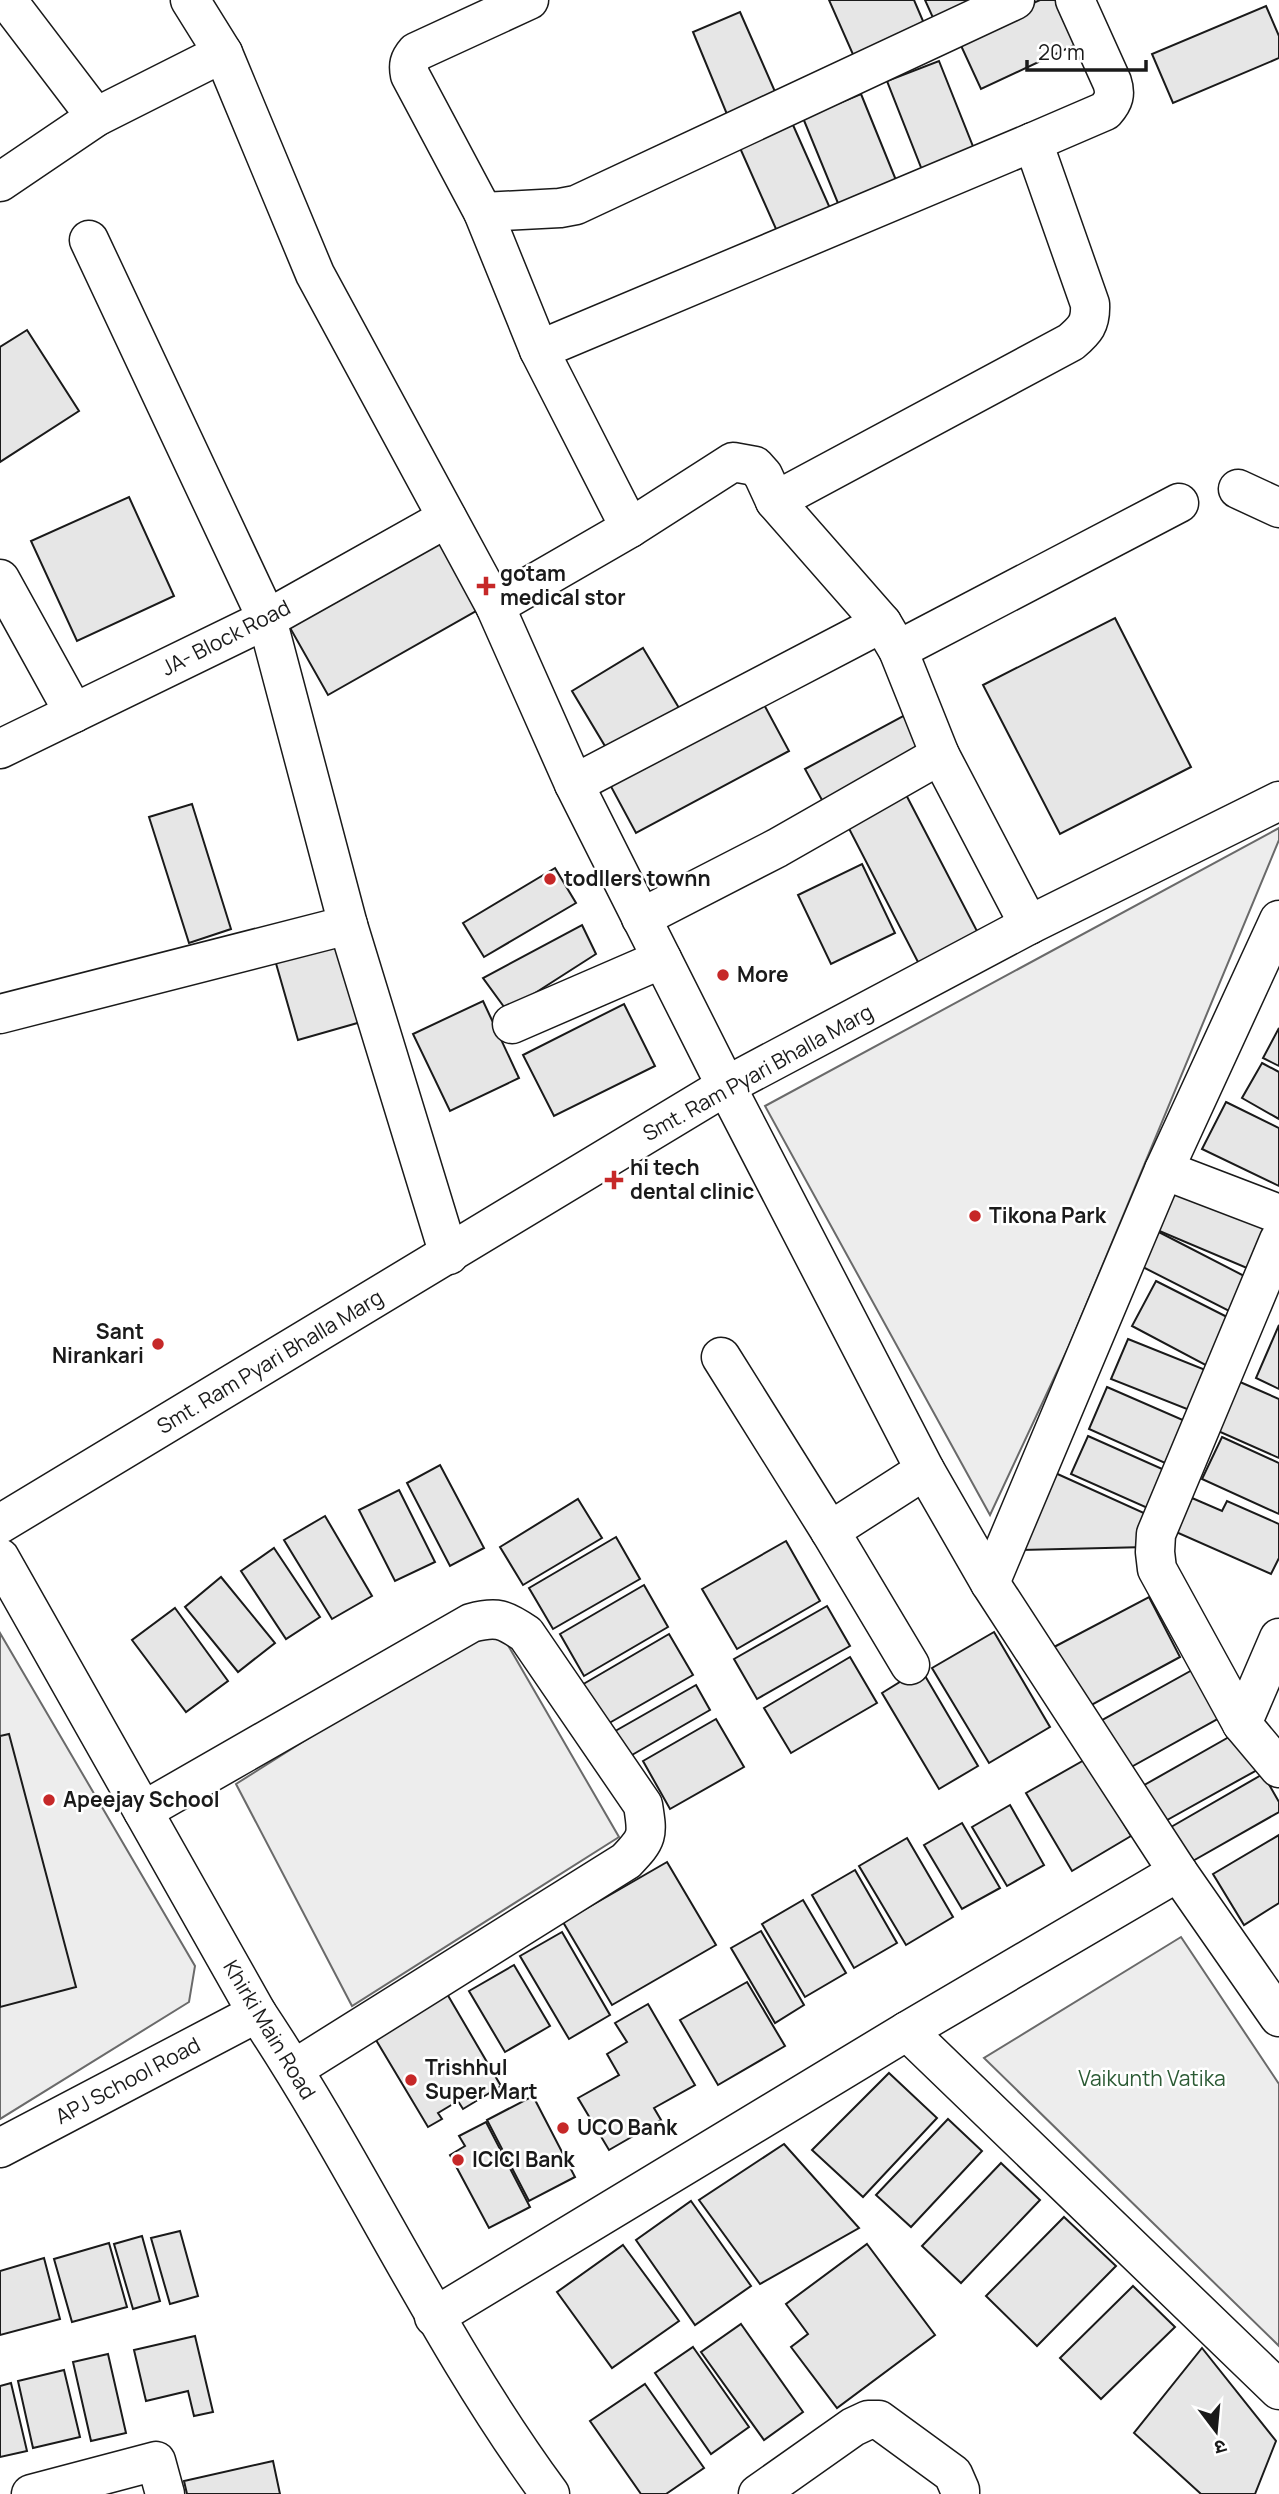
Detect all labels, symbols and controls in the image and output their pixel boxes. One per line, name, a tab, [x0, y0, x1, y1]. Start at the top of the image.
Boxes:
scale bar	[1027, 28, 1146, 72]
text: 20 m	[1038, 38, 1085, 66]
place label: gotam medical stor	[500, 559, 626, 611]
marker: gotam medical stor	[478, 578, 494, 594]
street label: JA- Block Road	[156, 593, 295, 682]
place label: todllers townn	[564, 864, 711, 892]
marker: todllers townn	[542, 871, 558, 887]
place label: More	[737, 960, 789, 988]
marker: More	[715, 967, 731, 983]
street label: Smt. Ram Pyari Bhalla Marg	[638, 997, 878, 1147]
place label: hi tech dental clinic	[630, 1153, 754, 1205]
marker: hi tech dental clinic	[604, 1170, 624, 1190]
place label: Tikona Park	[989, 1201, 1107, 1229]
marker: Tikona Park	[967, 1208, 983, 1224]
street label: Smt. Ram Pyari Bhalla Marg	[151, 1282, 388, 1440]
place label: Sant Nirankari	[52, 1317, 144, 1369]
marker: Sant Nirankari	[150, 1336, 166, 1352]
place label: Apeejay School	[63, 1785, 220, 1813]
marker: Apeejay School	[41, 1792, 57, 1808]
street label: Khirki Main Road	[217, 1955, 322, 2104]
street label: APJ School Road	[50, 2030, 205, 2130]
place label: Trishhul Super Mart	[425, 2053, 538, 2105]
park label: Vaikunth Vatika	[1078, 2064, 1226, 2092]
marker: Trishhul Super Mart	[403, 2072, 419, 2088]
place label: UCO Bank	[577, 2113, 678, 2141]
marker: UCO Bank	[555, 2120, 571, 2136]
place label: ICICI Bank	[472, 2145, 575, 2173]
marker: ICICI Bank	[450, 2152, 466, 2168]
north arrow	[1181, 2396, 1251, 2466]
text: उ	[1211, 2433, 1230, 2462]

